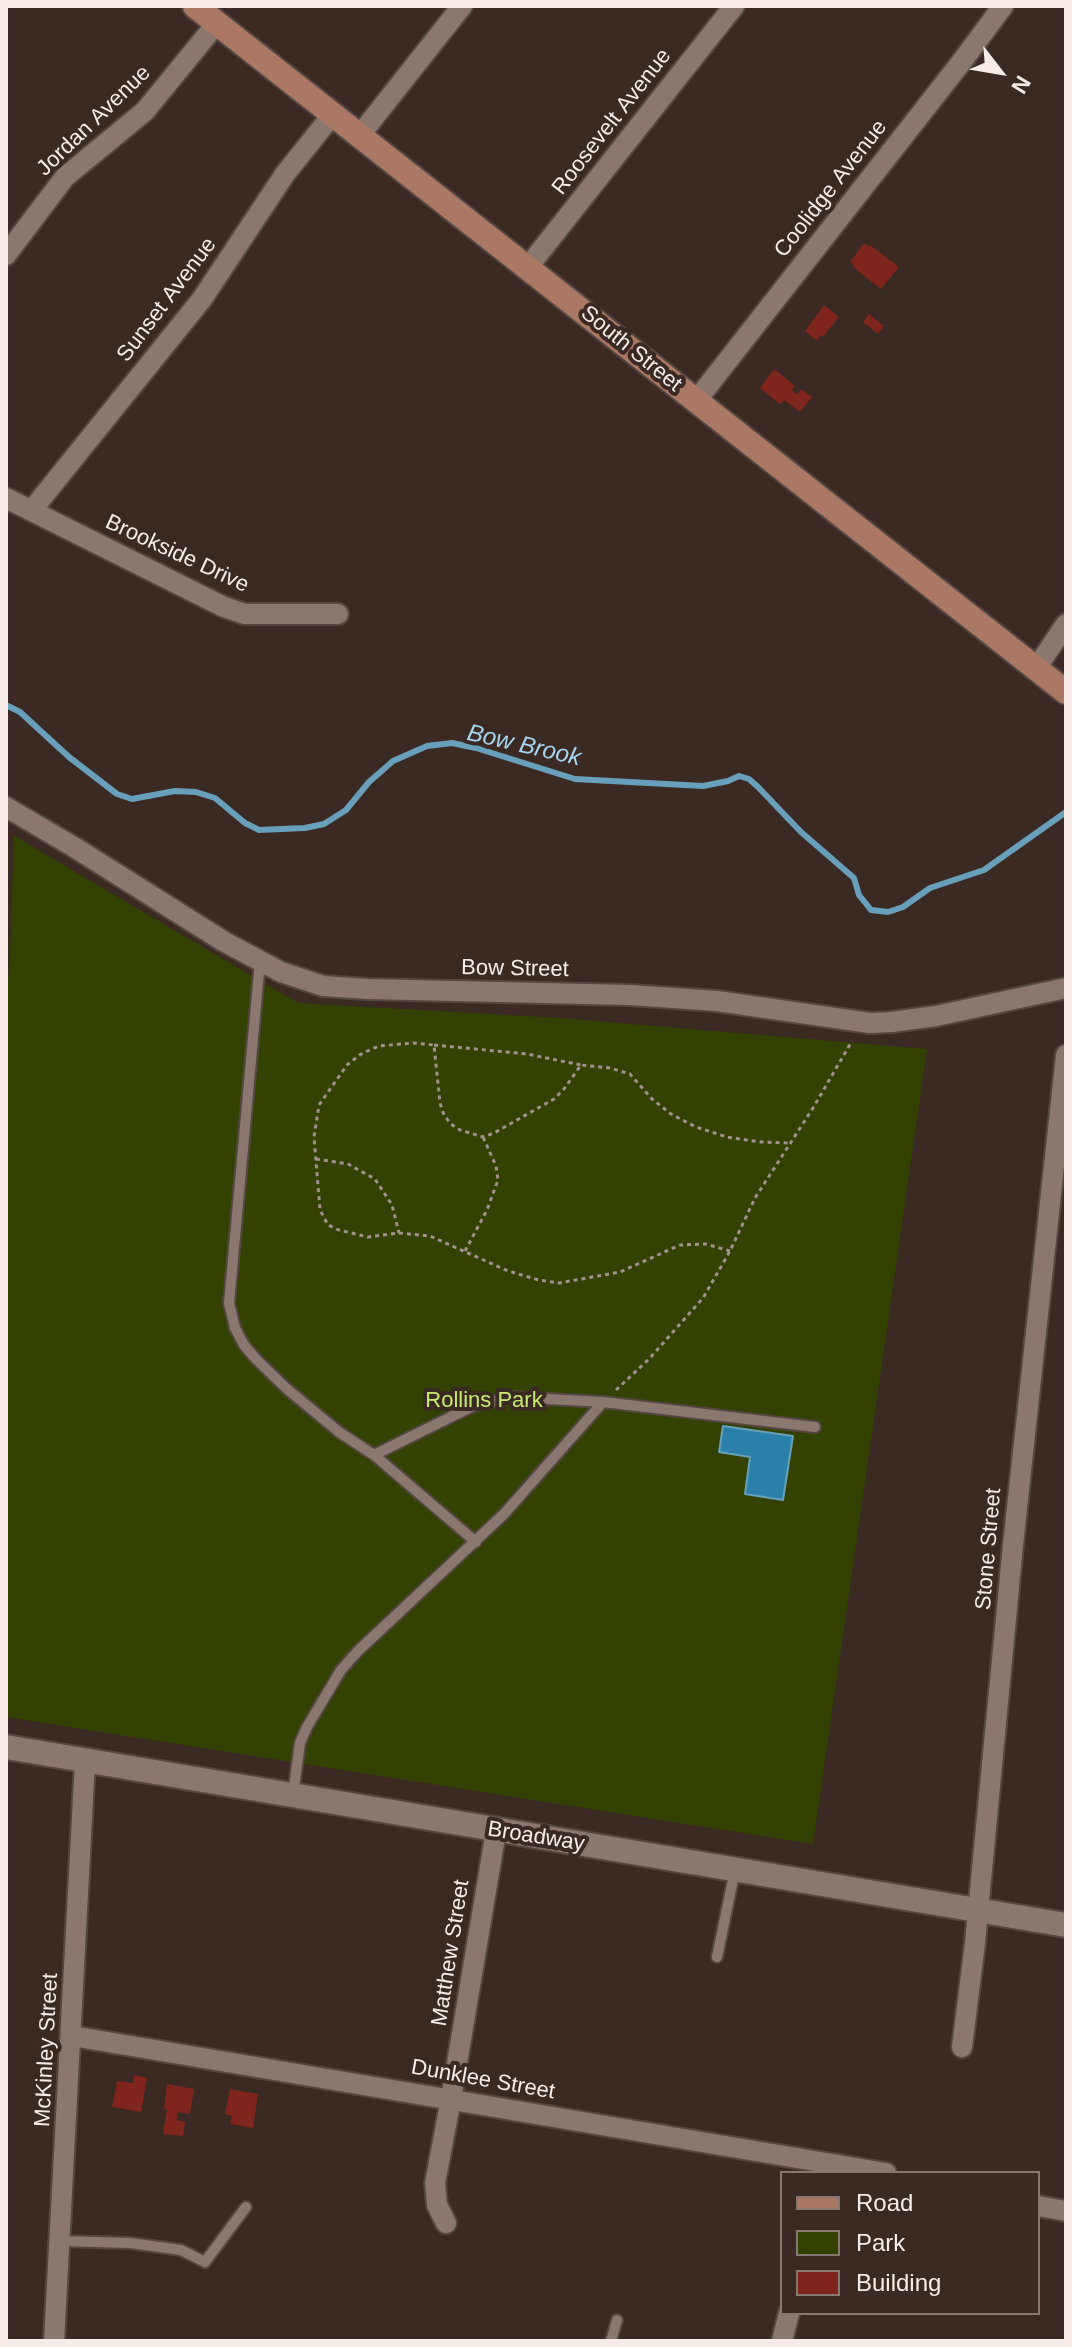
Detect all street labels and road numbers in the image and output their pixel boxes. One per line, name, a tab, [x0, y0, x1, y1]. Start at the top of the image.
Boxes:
street label: Roosevelt Avenue	[547, 44, 677, 200]
street label: Jordan Avenue	[32, 60, 156, 182]
street label: Coolidge Avenue	[769, 115, 893, 263]
street label: Sunset Avenue	[112, 233, 222, 367]
street label: South Street	[575, 300, 687, 398]
street label: Brookside Drive	[101, 509, 253, 599]
street label: Bow Street	[461, 955, 569, 983]
street label: Stone Street	[971, 1487, 1007, 1611]
street label: Broadway	[486, 1816, 586, 1858]
street label: Matthew Street	[426, 1878, 476, 2028]
street label: McKinley Street	[30, 1972, 64, 2128]
street label: Dunklee Street	[409, 2054, 557, 2106]

